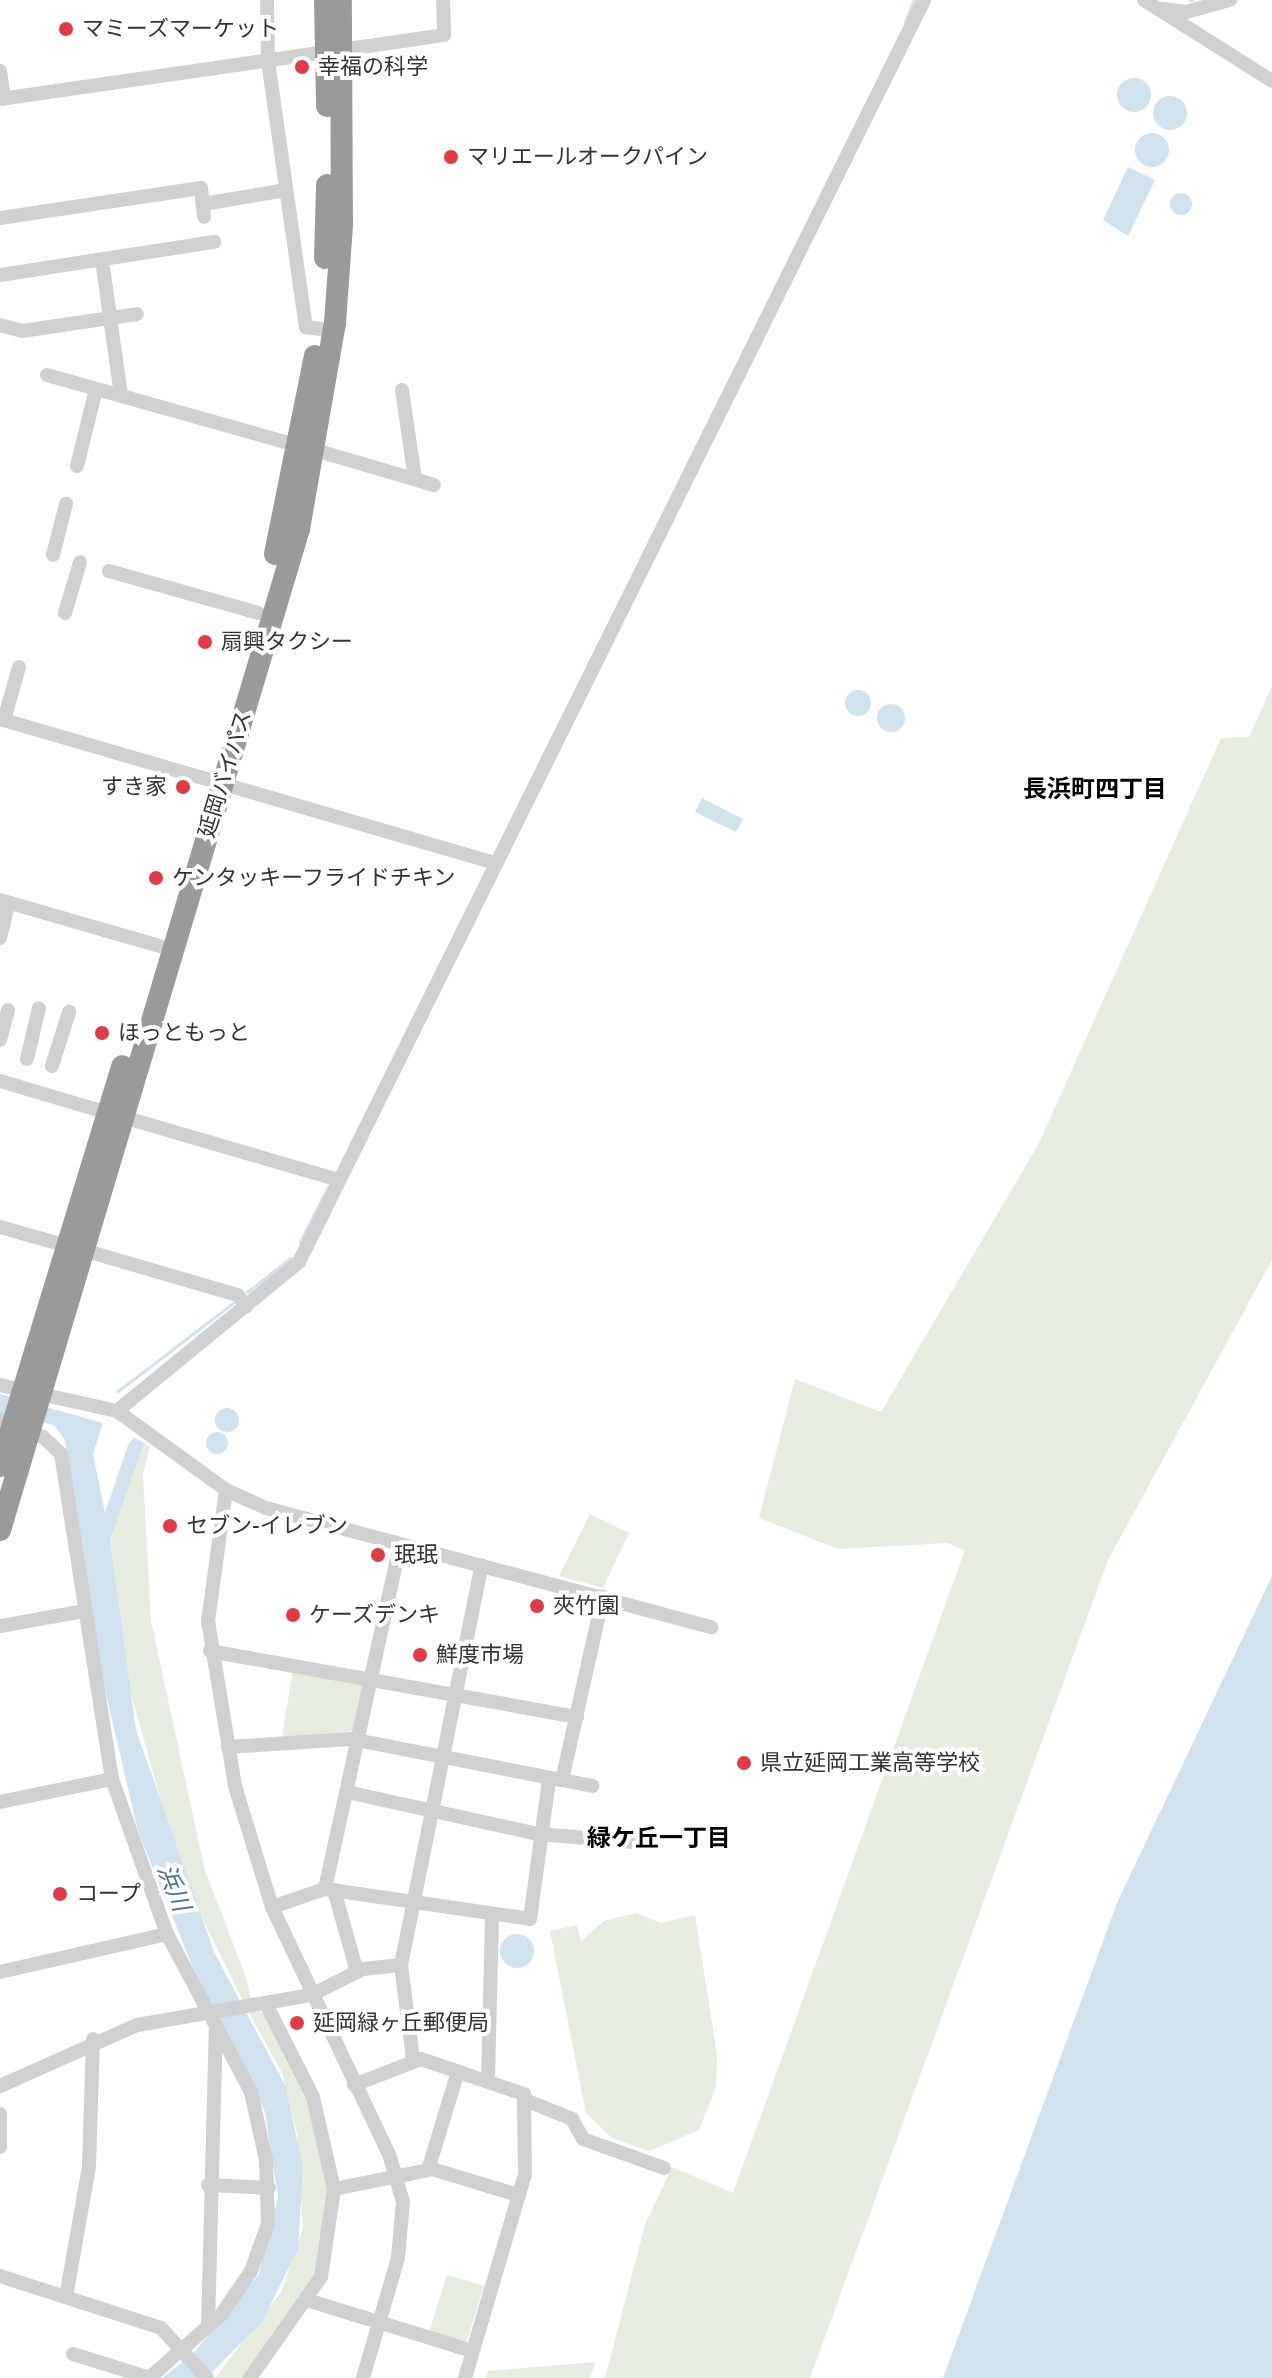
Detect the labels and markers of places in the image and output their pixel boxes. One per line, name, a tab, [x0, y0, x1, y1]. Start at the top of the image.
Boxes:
place label: マミーズマーケット	[82, 16, 280, 42]
marker: マミーズマーケット	[57, 20, 75, 38]
place label: 幸福の科学	[318, 54, 428, 80]
marker: 幸福の科学	[293, 58, 311, 76]
place label: マリエールオークパイン	[467, 144, 709, 170]
marker: マリエールオークパイン	[442, 148, 460, 166]
place label: 扇興タクシー	[221, 629, 353, 655]
marker: 扇興タクシー	[196, 633, 214, 651]
place label: すき家	[101, 774, 167, 800]
marker: すき家	[174, 778, 192, 796]
place label: ケンタッキーフライドチキン	[172, 865, 458, 891]
marker: ケンタッキーフライドチキン	[147, 869, 165, 887]
place label: ほっともっと	[118, 1020, 250, 1046]
marker: ほっともっと	[93, 1024, 111, 1042]
place label: セブン-イレブン	[186, 1513, 348, 1539]
marker: セブン-イレブン	[161, 1517, 179, 1535]
place label: 珉珉	[394, 1542, 438, 1568]
marker: 珉珉	[369, 1546, 387, 1564]
place label: 夾竹園	[553, 1593, 619, 1619]
marker: 夾竹園	[528, 1597, 546, 1615]
place label: ケーズデンキ	[309, 1602, 441, 1628]
marker: ケーズデンキ	[284, 1606, 302, 1624]
place label: 鮮度市場	[436, 1642, 524, 1668]
marker: 鮮度市場	[411, 1646, 429, 1664]
place label: 県立延岡工業高等学校	[760, 1750, 980, 1776]
marker: 県立延岡工業高等学校	[735, 1754, 753, 1772]
place label: コープ	[76, 1881, 142, 1907]
marker: コープ	[51, 1885, 69, 1903]
place label: 延岡緑ヶ丘郵便局	[313, 2010, 489, 2036]
marker: 延岡緑ヶ丘郵便局	[288, 2014, 306, 2032]

